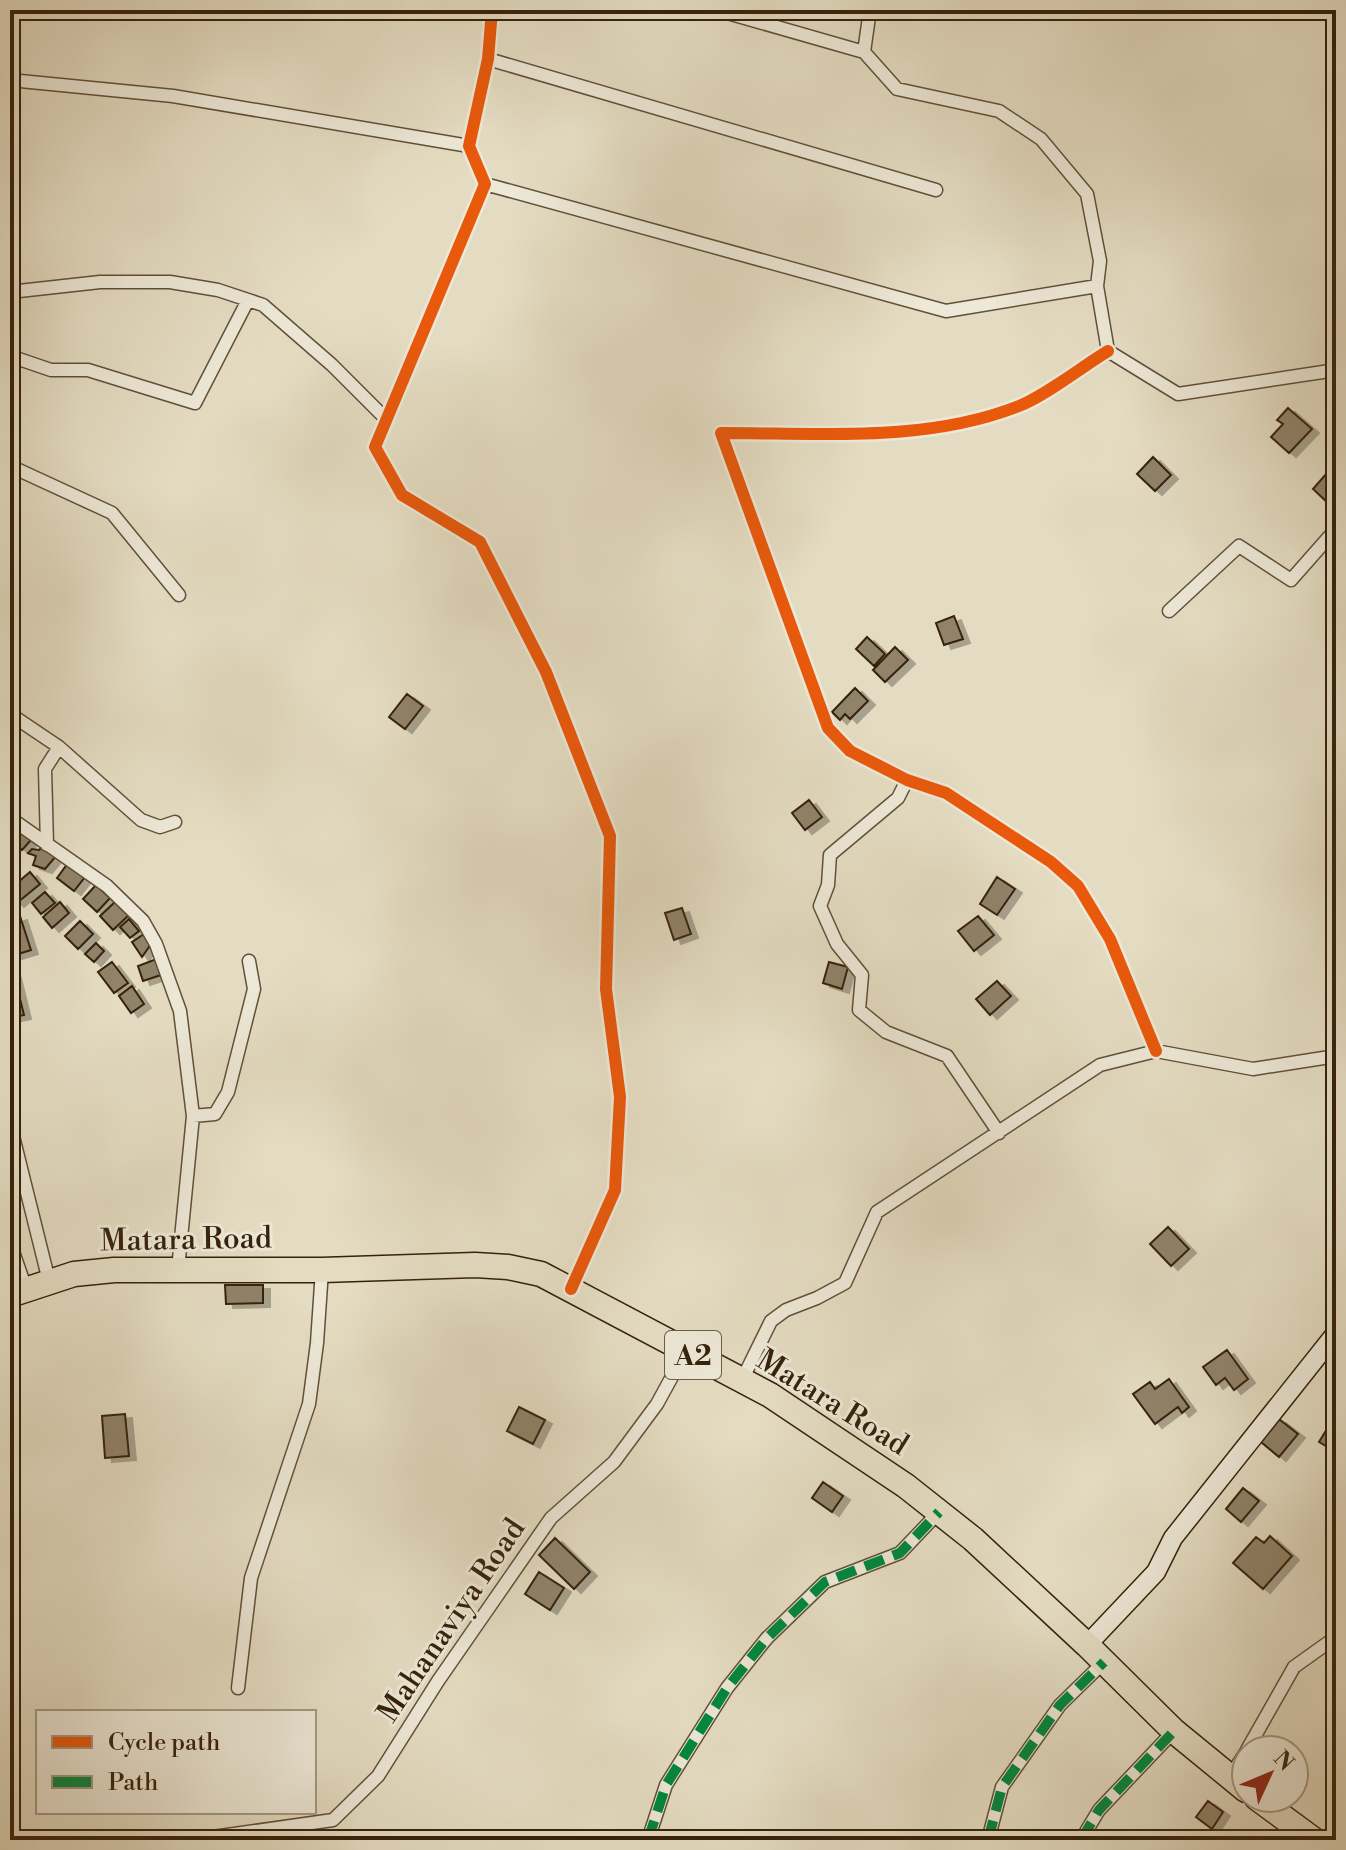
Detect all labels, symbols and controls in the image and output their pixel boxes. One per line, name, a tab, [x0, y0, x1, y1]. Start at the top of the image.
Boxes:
street label: Matara Road	[100, 1220, 272, 1260]
road number: A2	[665, 1331, 721, 1379]
street label: Matara Road	[750, 1341, 915, 1464]
street label: Mahanaviya Road	[370, 1511, 534, 1730]
legend	[36, 1710, 316, 1814]
text: Cycle path	[108, 1728, 220, 1758]
north arrow	[1230, 1734, 1310, 1814]
text: N	[1268, 1746, 1299, 1777]
text: Path	[108, 1768, 158, 1798]

